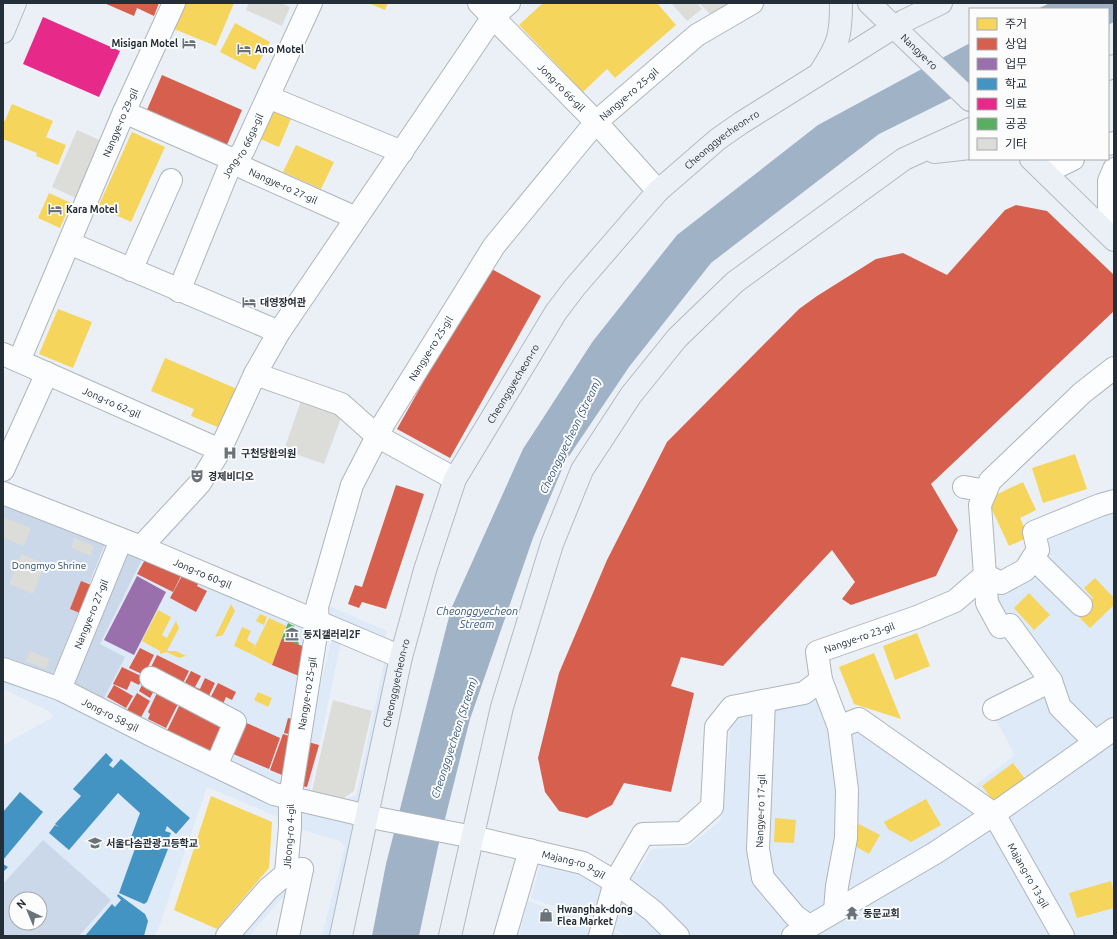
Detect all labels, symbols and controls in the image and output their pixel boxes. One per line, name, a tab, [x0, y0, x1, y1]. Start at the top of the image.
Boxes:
legend	[969, 8, 1109, 160]
text: 주거	[1005, 17, 1027, 30]
street label: Nangye-ro	[899, 32, 940, 72]
hotel icon: Misigan Motel	[181, 35, 197, 51]
text: 상업	[1005, 37, 1027, 50]
place label: Misigan Motel	[111, 38, 178, 49]
hotel icon: Ano Motel	[236, 41, 252, 57]
place label: Ano Motel	[255, 44, 304, 55]
text: 업무	[1005, 57, 1027, 70]
street label: Jong-ro 66-gil	[536, 62, 587, 114]
street label: Nangye-ro 25-gil	[597, 66, 661, 123]
text: 학교	[1005, 77, 1027, 90]
street label: Nangye-ro 29-gil	[101, 86, 140, 159]
text: 의료	[1005, 97, 1027, 110]
street label: Cheonggyecheon-ro	[682, 108, 761, 172]
street label: Jong-ro 66ga-gil	[221, 112, 266, 180]
text: 공공	[1005, 117, 1027, 130]
text: 기타	[1005, 137, 1027, 150]
street label: Nangye-ro 27-gil	[247, 166, 319, 206]
hotel icon: Kara Motel	[47, 201, 63, 217]
place label: Kara Motel	[66, 204, 118, 215]
hotel icon: 대영장여관	[241, 294, 257, 310]
place label: 대영장여관	[260, 297, 306, 308]
street label: Nangye-ro 25-gil	[407, 314, 455, 383]
street label: Cheonggyecheon-ro	[485, 342, 541, 426]
water label: Cheonggyecheon (Stream)	[537, 377, 604, 496]
street label: Jong-ro 62-gil	[81, 385, 143, 420]
hospital icon: 구천당한의원	[222, 445, 238, 461]
place label: 구천당한의원	[241, 447, 296, 459]
theatre icon: 경제비디오	[189, 468, 205, 484]
place label: 경제비디오	[208, 471, 254, 482]
street label: Jong-ro 60-gil	[172, 556, 233, 591]
park label: Dongmyo Shrine	[12, 560, 86, 571]
street label: Nangye-ro 27-gil	[72, 578, 110, 651]
water label: Cheonggyecheon Stream	[436, 605, 518, 630]
street label: Nangye-ro 23-gil	[823, 620, 896, 655]
museum icon: 둥지갤러리2F	[284, 626, 300, 642]
place label: 둥지갤러리2F	[303, 629, 361, 640]
street label: Cheonggyecheon-ro	[381, 637, 412, 728]
street label: Nangye-ro 25-gil	[296, 656, 318, 731]
water label: Cheonggyecheon (Stream)	[429, 676, 480, 800]
street label: Jong-ro 58-gil	[80, 696, 141, 734]
street label: Nangye-ro 17-gil	[754, 774, 767, 848]
street label: Jibong-ro 4-gil	[281, 803, 296, 869]
school or university icon: 서울다솜관광고등학교	[87, 835, 103, 851]
place label: 서울다솜관광고등학교	[106, 837, 198, 849]
street label: Majang-ro 13-gil	[1006, 841, 1051, 910]
street label: Majang-ro 9-gil	[541, 848, 607, 881]
north arrow	[8, 891, 48, 931]
text: N	[14, 897, 28, 911]
place label: Hwanghak-dong Flea Market	[557, 904, 633, 927]
temple icon: 동문교회	[844, 905, 860, 921]
shop icon: Hwanghak-dong Flea Market	[538, 907, 554, 923]
place label: 동문교회	[863, 908, 900, 919]

